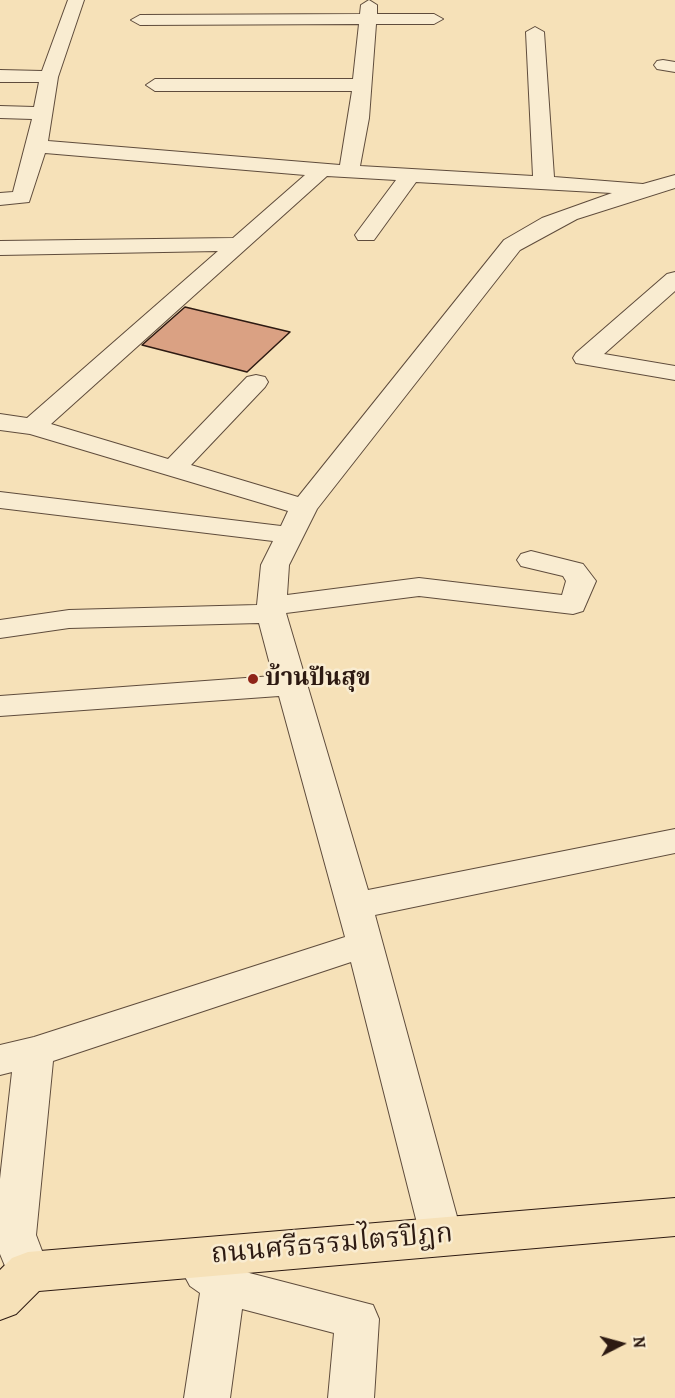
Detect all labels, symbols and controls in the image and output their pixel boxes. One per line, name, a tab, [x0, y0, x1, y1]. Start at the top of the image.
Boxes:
place label: บ้านปันสุข	[265, 665, 371, 693]
marker: บ้านปันสุข	[246, 672, 260, 686]
street label: ถนนศรีธรรมไตรปิฎก	[210, 1218, 454, 1272]
north arrow	[591, 1314, 651, 1374]
text: N	[627, 1335, 650, 1349]

